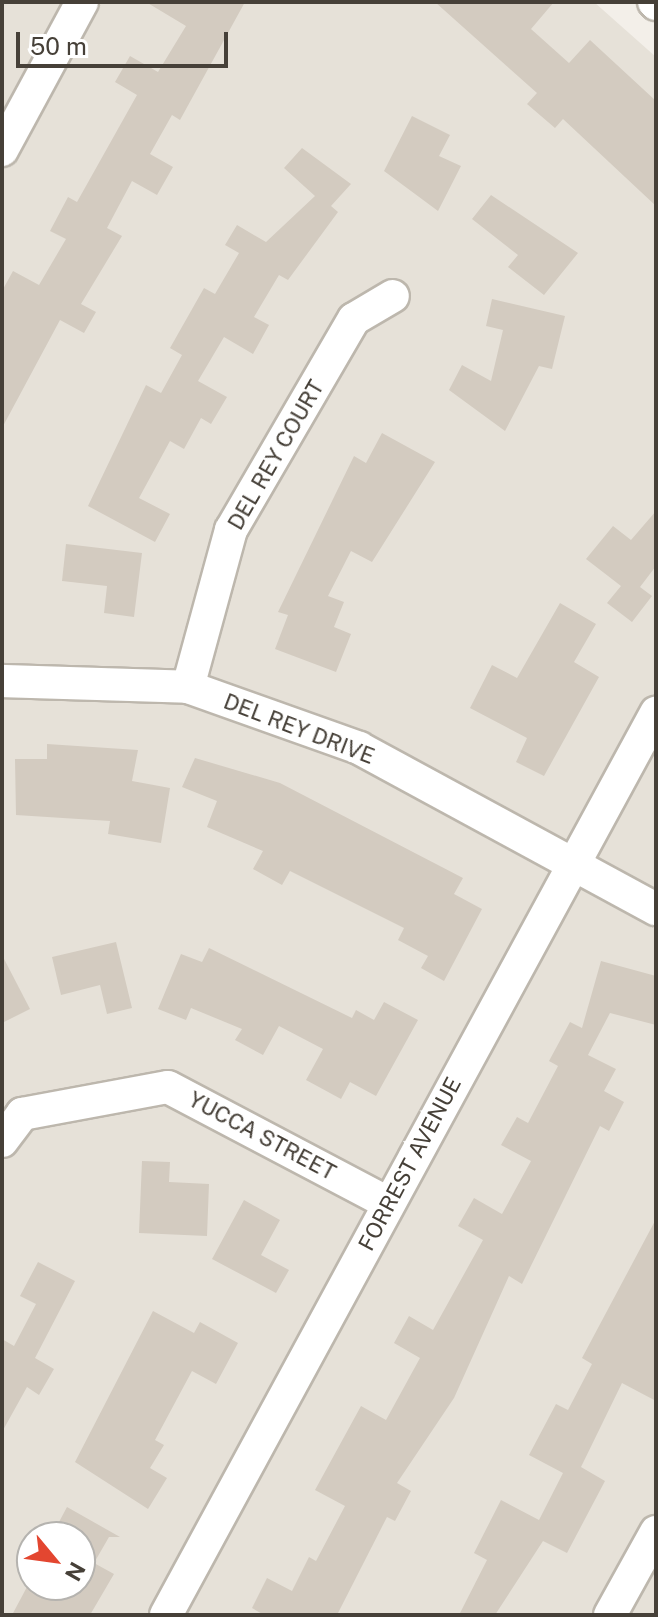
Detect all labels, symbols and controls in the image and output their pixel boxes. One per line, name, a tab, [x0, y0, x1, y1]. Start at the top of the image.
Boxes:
scale bar	[20, 16, 232, 66]
text: 50 m	[30, 32, 87, 60]
street label: DEL REY COURT	[222, 375, 330, 535]
street label: DEL REY DRIVE	[220, 688, 378, 770]
street label: FORREST AVENUE	[353, 1073, 467, 1255]
street label: YUCCA STREET	[184, 1086, 340, 1186]
north arrow	[16, 1521, 96, 1601]
text: N	[60, 1558, 91, 1585]

